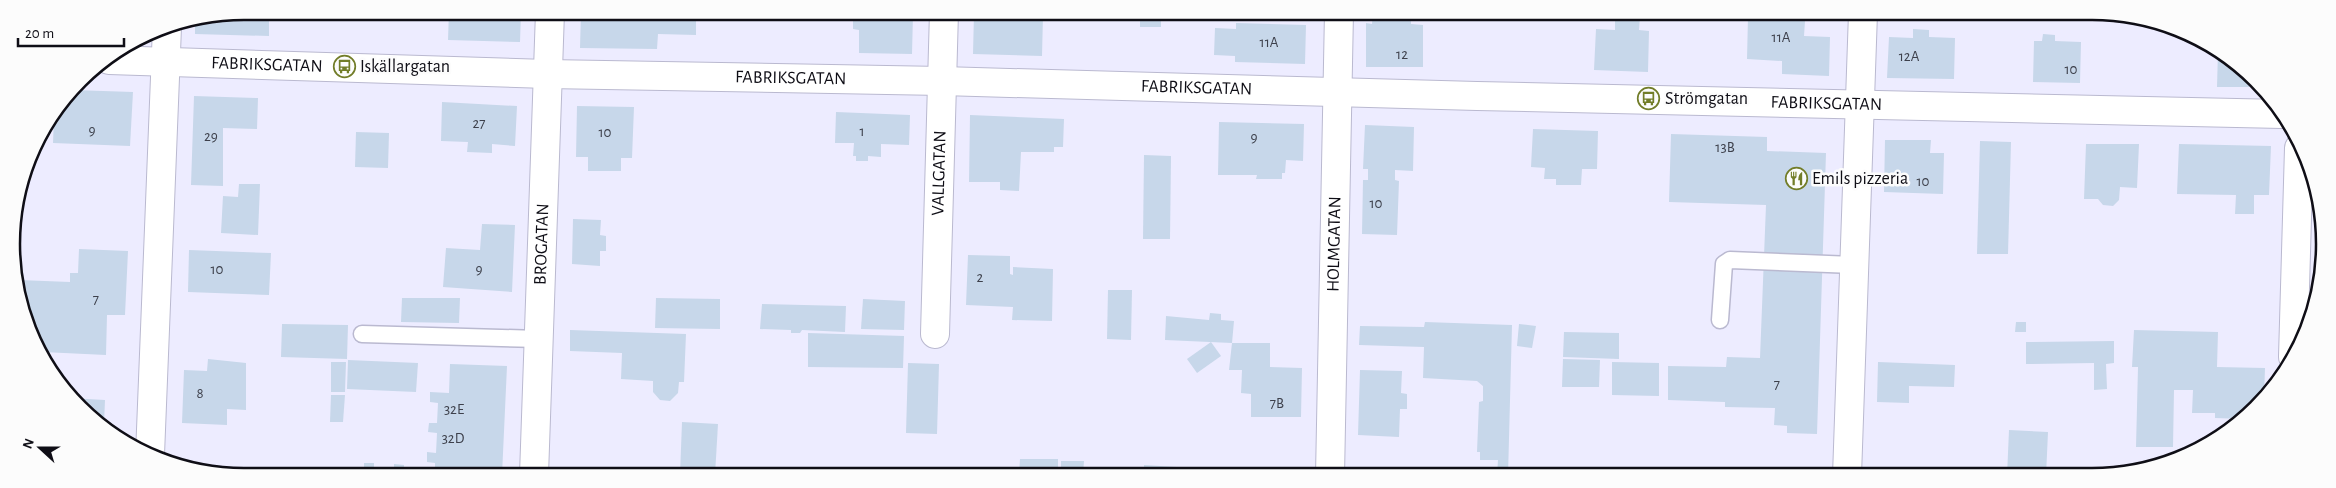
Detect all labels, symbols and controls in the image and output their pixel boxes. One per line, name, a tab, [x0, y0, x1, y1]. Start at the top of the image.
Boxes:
scale bar	[18, 15, 124, 47]
text: 20 m	[25, 26, 54, 41]
house number: 11A	[1772, 30, 1791, 45]
house number: 11A	[1260, 35, 1279, 50]
house number: 12	[1396, 47, 1408, 62]
house number: 12A	[1899, 49, 1920, 64]
street label: FABRIKSGATAN	[211, 54, 323, 76]
bus stop icon: Iskällargatan	[332, 55, 356, 79]
place label: Iskällargatan	[360, 58, 450, 76]
house number: 10	[2064, 62, 2078, 77]
street label: FABRIKSGATAN	[735, 68, 847, 88]
street label: FABRIKSGATAN	[1141, 78, 1253, 99]
bus stop icon: Strömgatan	[1637, 87, 1661, 111]
place label: Strömgatan	[1665, 90, 1748, 108]
street label: FABRIKSGATAN	[1771, 94, 1882, 114]
house number: 27	[472, 116, 486, 131]
house number: 9	[88, 123, 96, 138]
house number: 1	[859, 124, 865, 139]
house number: 10	[598, 125, 612, 140]
house number: 29	[204, 129, 218, 144]
street label: VALLGATAN	[929, 130, 950, 216]
house number: 9	[1250, 130, 1258, 145]
house number: 13B	[1715, 140, 1735, 155]
restaurant icon: Emils pizzeria	[1784, 167, 1808, 191]
place label: Emils pizzeria	[1812, 170, 1908, 188]
house number: 10	[1916, 174, 1930, 189]
street label: HOLMGATAN	[1325, 196, 1344, 292]
house number: 10	[1369, 196, 1383, 211]
street label: BROGATAN	[532, 203, 552, 285]
house number: 10	[210, 262, 224, 277]
house number: 9	[475, 262, 483, 277]
house number: 2	[977, 270, 984, 285]
house number: 7	[93, 292, 99, 307]
house number: 7	[1774, 377, 1780, 392]
house number: 8	[196, 386, 204, 401]
house number: 7B	[1270, 396, 1284, 411]
house number: 32E	[444, 402, 464, 417]
north arrow	[15, 423, 65, 473]
house number: 32D	[442, 431, 465, 446]
text: N	[21, 437, 37, 451]

